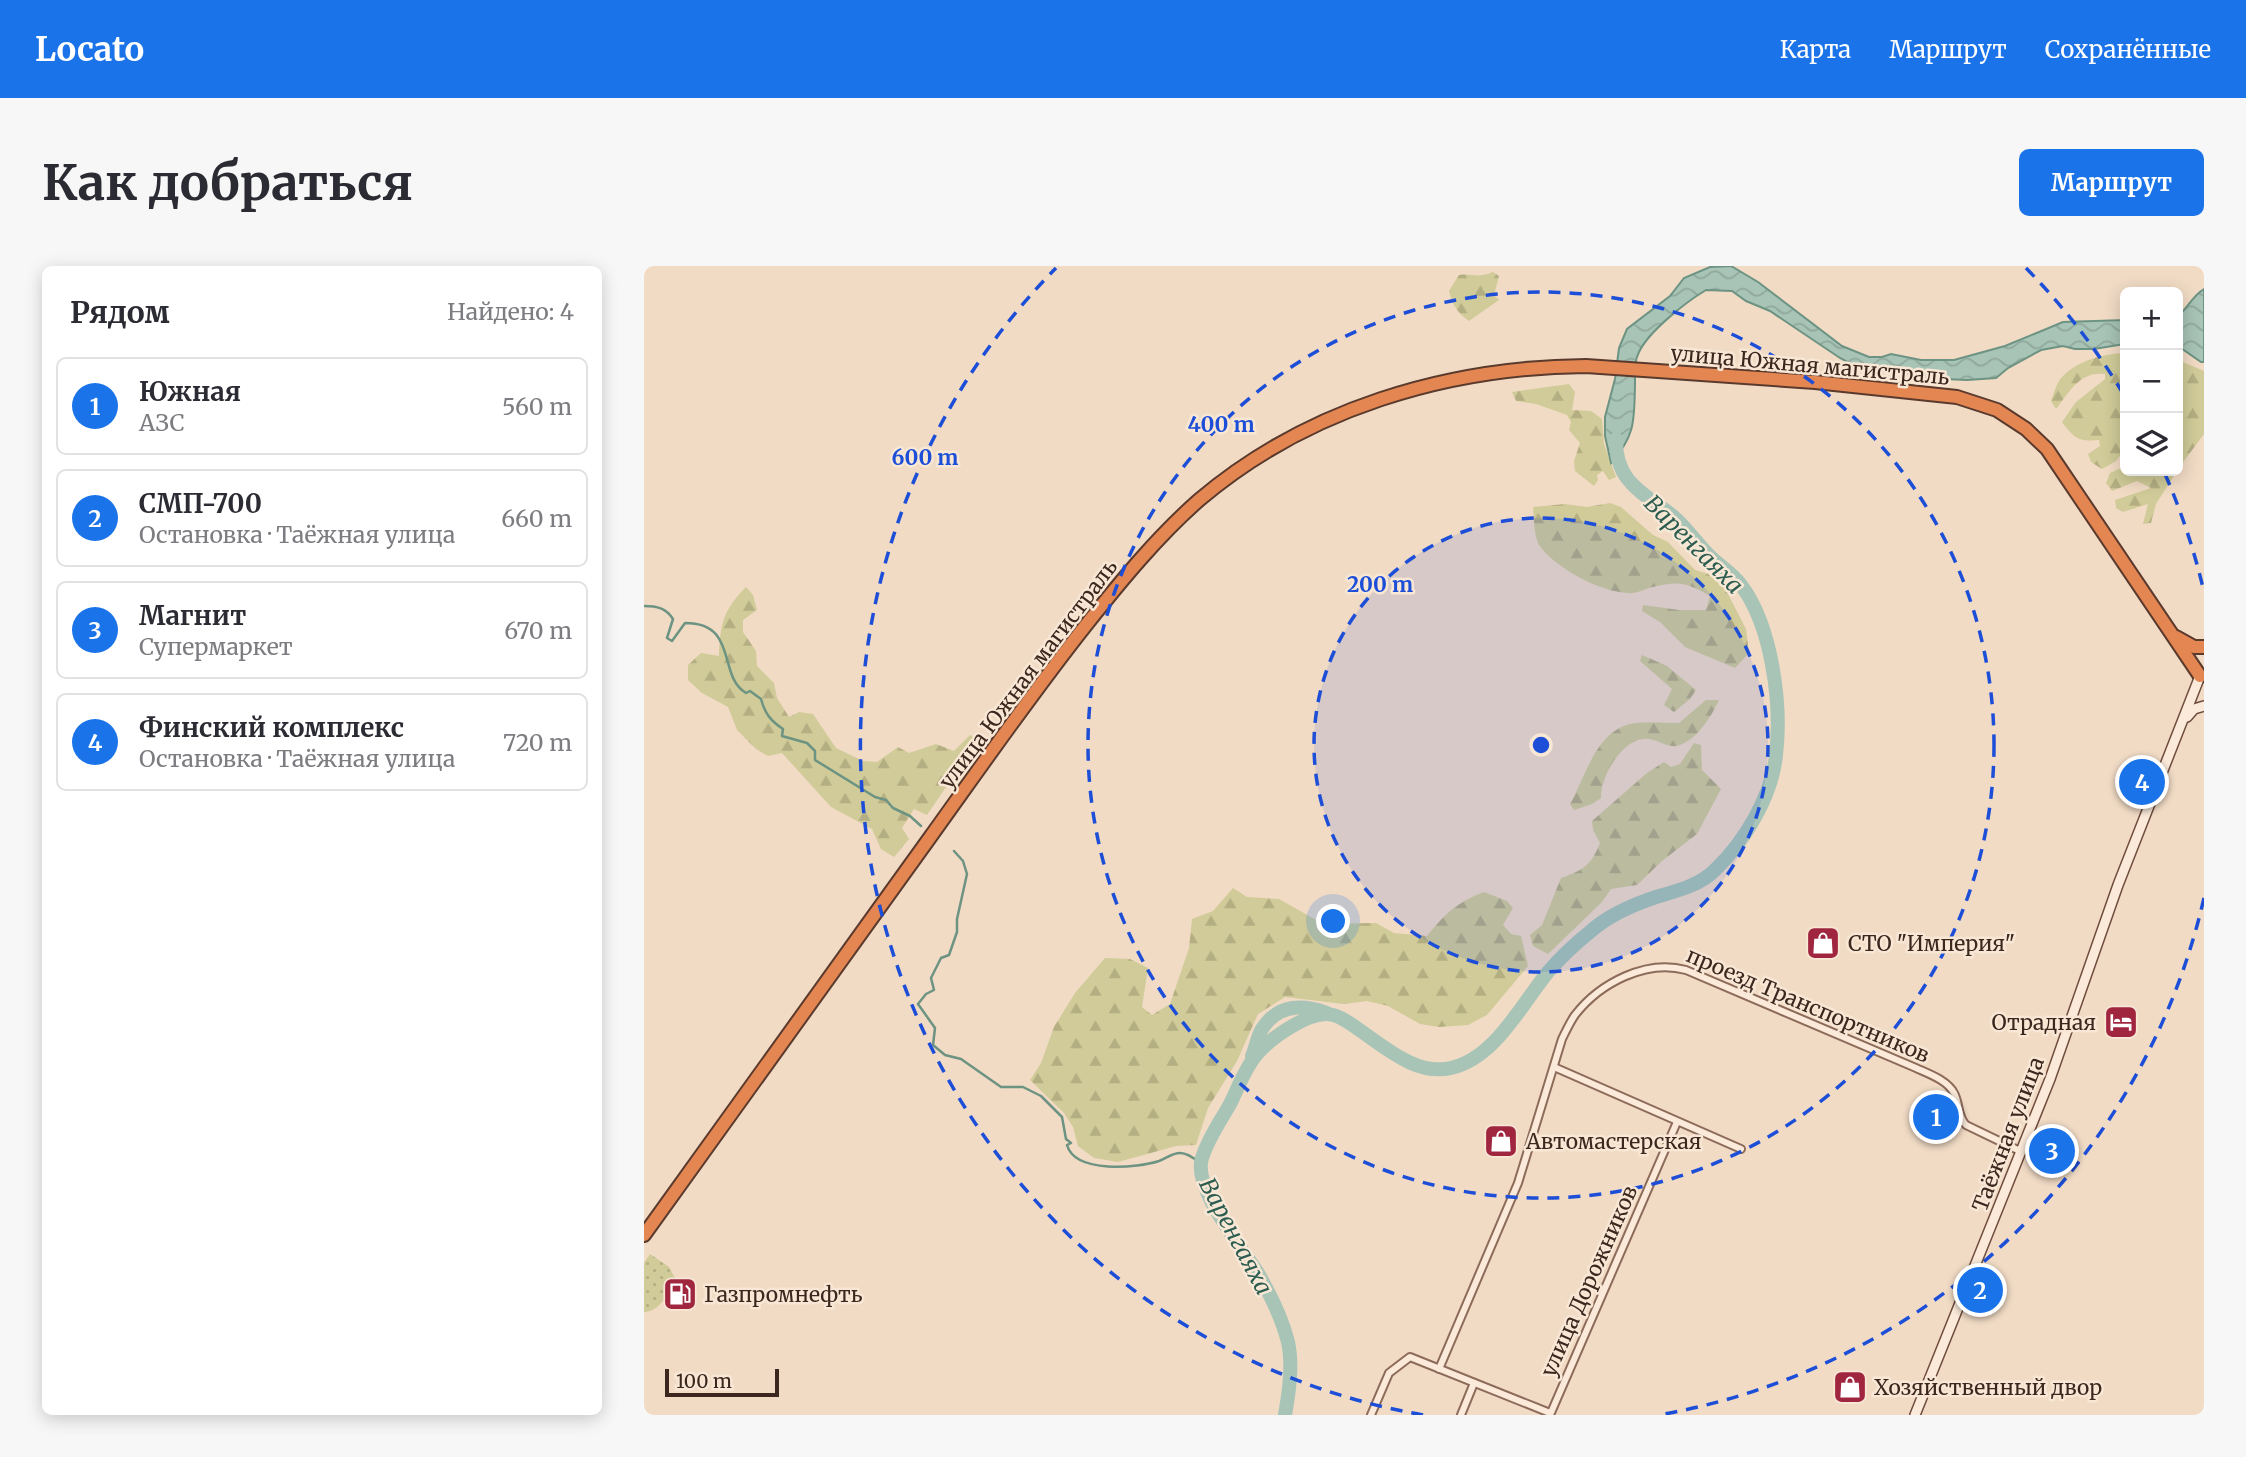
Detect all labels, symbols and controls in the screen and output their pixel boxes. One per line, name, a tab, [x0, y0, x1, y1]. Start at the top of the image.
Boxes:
text: Locato	[35, 29, 144, 70]
text: Карта	[1780, 34, 1851, 65]
text: Маршрут	[1889, 34, 2007, 65]
text: Сохранённые	[2045, 34, 2211, 65]
button: Маршрут	[2019, 149, 2204, 216]
text: Как добраться	[42, 152, 413, 213]
map controls	[2120, 287, 2183, 476]
button: +	[2120, 287, 2183, 350]
text: Рядом	[70, 293, 170, 331]
text: Найдено: 4	[447, 297, 574, 326]
street label: улица Южная магистраль	[1669, 339, 1951, 391]
button: −	[2120, 350, 2183, 413]
text: Южная	[139, 375, 241, 408]
text: 1	[90, 392, 100, 421]
text: 560 m	[502, 392, 572, 421]
text: АЗС	[139, 408, 184, 437]
text: 400 m	[1187, 411, 1255, 438]
button: layers	[2120, 413, 2183, 476]
text: 600 m	[892, 444, 958, 471]
text: СМП-700	[139, 487, 262, 520]
water label: Варенгаяха	[1638, 488, 1750, 600]
text: 2	[88, 504, 102, 533]
text: 660 m	[501, 504, 572, 533]
text: Остановка · Таёжная улица	[139, 520, 455, 549]
street label: улица Южная магистраль	[933, 554, 1123, 794]
text: 200 m	[1347, 571, 1413, 598]
text: Магнит	[139, 599, 246, 632]
text: 3	[88, 616, 102, 645]
text: 670 m	[504, 616, 572, 645]
text: Супермаркет	[139, 632, 293, 661]
text: Финский комплекс	[139, 711, 404, 744]
text: 4	[88, 728, 102, 757]
text: 720 m	[503, 728, 572, 757]
centre of rings	[1529, 733, 1553, 757]
text: Остановка · Таёжная улица	[139, 744, 455, 773]
pin: 4	[2119, 756, 2165, 808]
your location	[1316, 904, 1350, 938]
shop icon: СТО "Империя"	[1804, 924, 1842, 962]
place label: СТО "Империя"	[1848, 930, 2015, 957]
street label: проезд Транспортников	[1682, 941, 1934, 1069]
hotel icon: Отрадная	[2102, 1003, 2140, 1041]
place label: Отрадная	[1992, 1009, 2096, 1036]
street label: Таёжная улица	[1966, 1053, 2050, 1215]
pin: 1	[1913, 1091, 1959, 1143]
shop icon: Автомастерская	[1482, 1122, 1520, 1160]
pin: 3	[2029, 1125, 2075, 1177]
place label: Автомастерская	[1525, 1128, 1702, 1155]
water label: Варенгаяха	[1193, 1173, 1279, 1299]
street label: улица Дорожников	[1535, 1181, 1643, 1381]
pin: 2	[1957, 1264, 2003, 1316]
fuel station icon: Газпромнефть	[661, 1275, 699, 1313]
place label: Газпромнефть	[704, 1281, 863, 1308]
scale bar	[665, 1366, 779, 1398]
shop icon: Хозяйственный двор	[1831, 1368, 1869, 1406]
text: 100 m	[676, 1369, 732, 1393]
place label: Хозяйственный двор	[1874, 1374, 2102, 1401]

